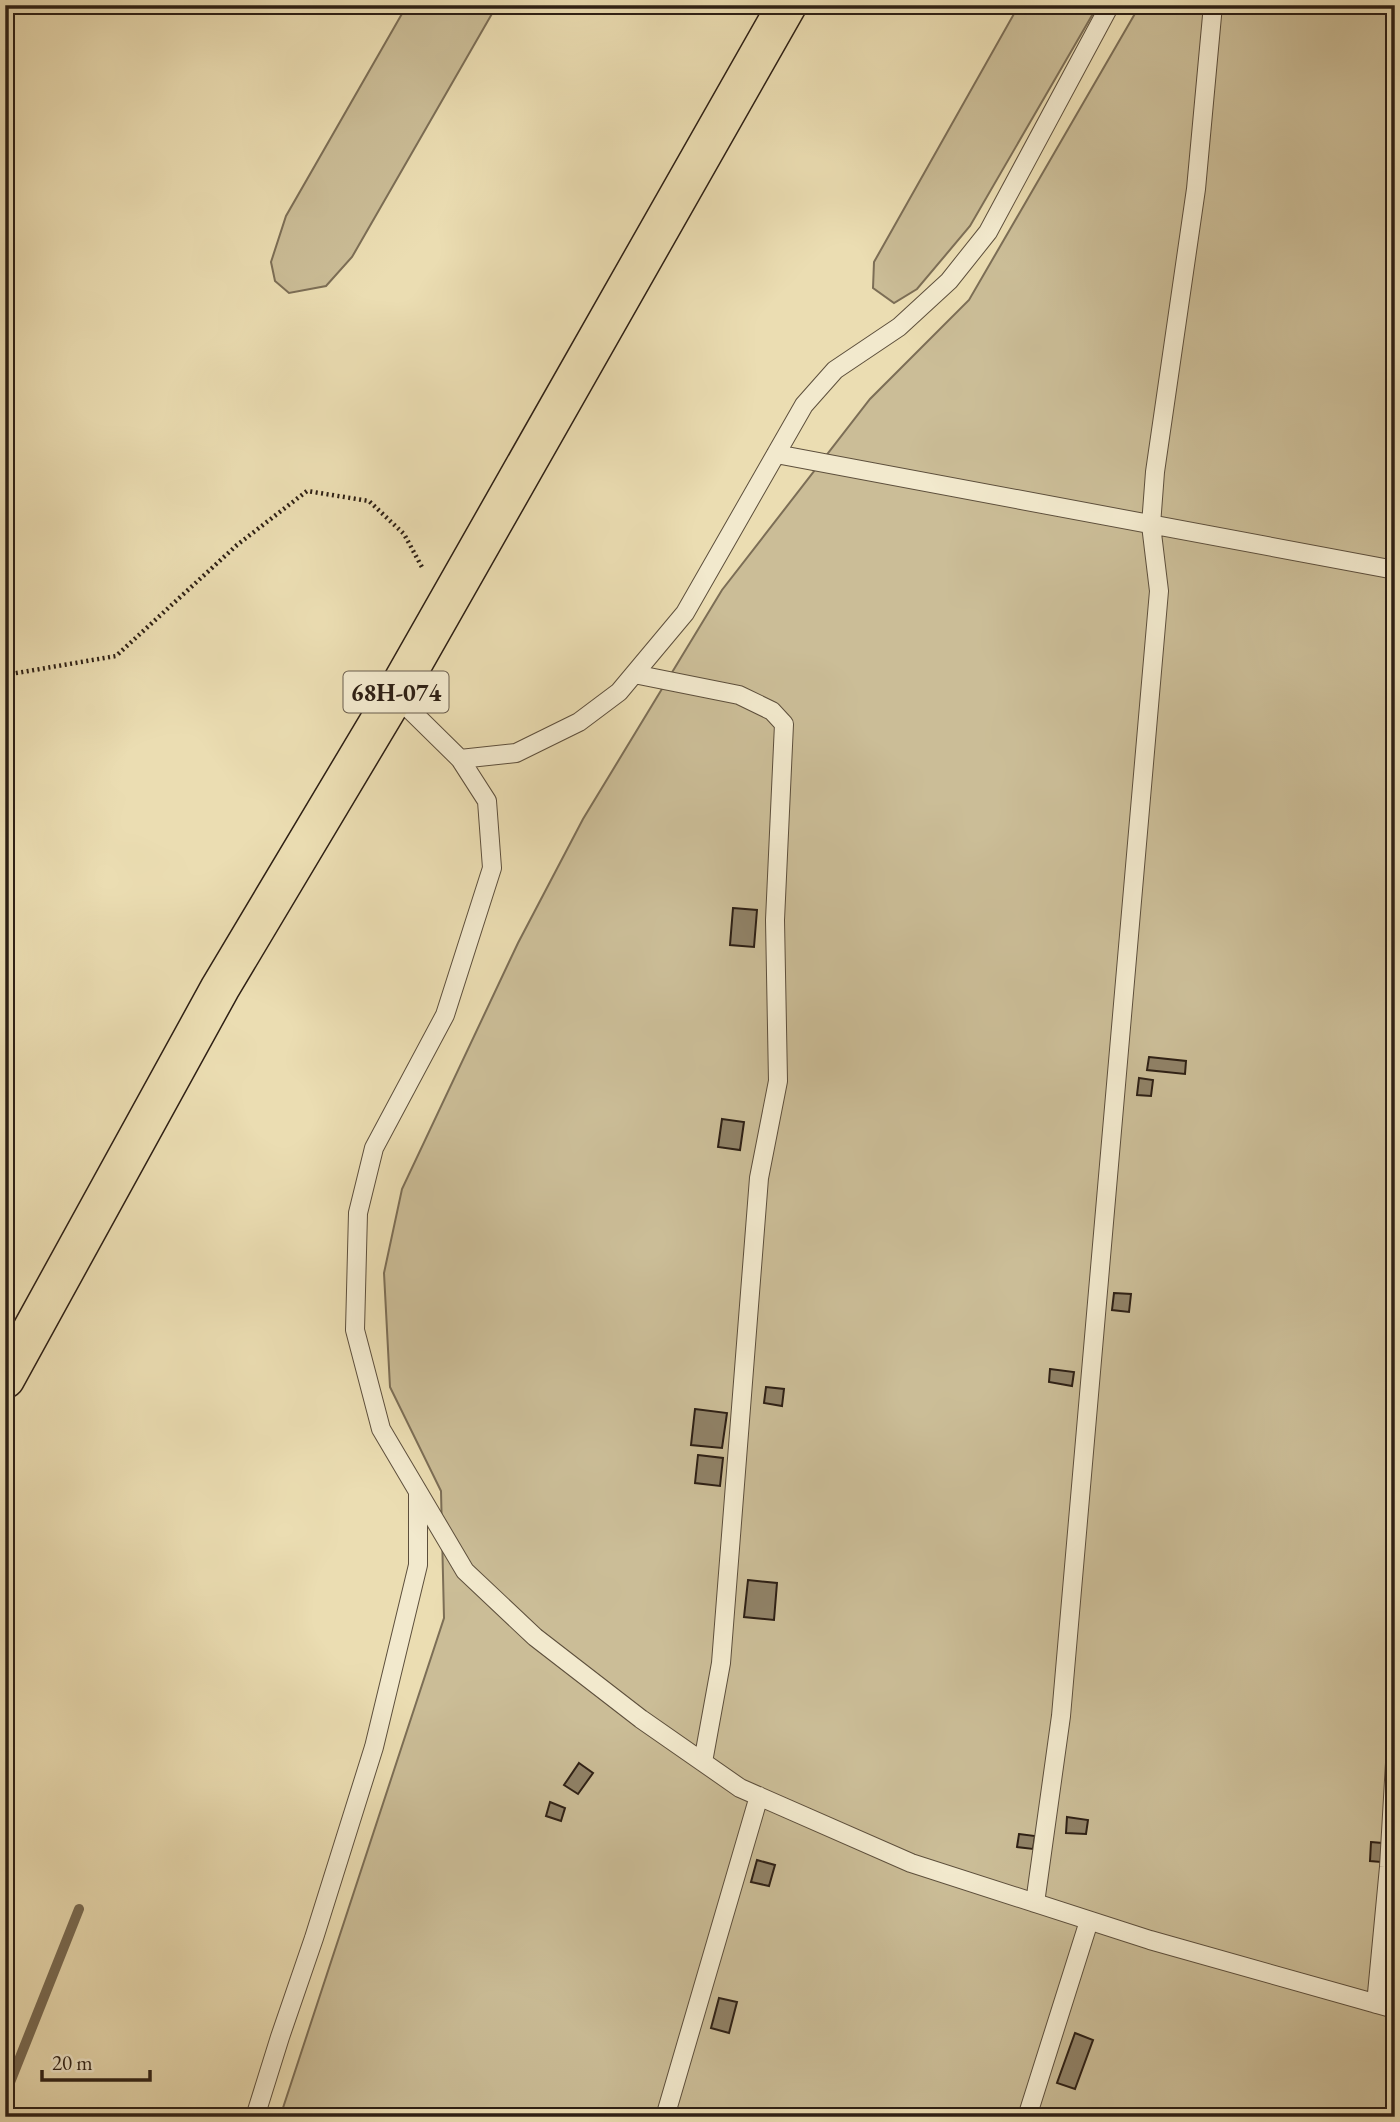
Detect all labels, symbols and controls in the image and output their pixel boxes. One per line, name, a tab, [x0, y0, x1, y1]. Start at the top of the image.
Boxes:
road number: 68Н-074	[344, 672, 448, 712]
scale bar	[42, 2038, 150, 2082]
text: 20 m	[52, 2049, 93, 2076]

